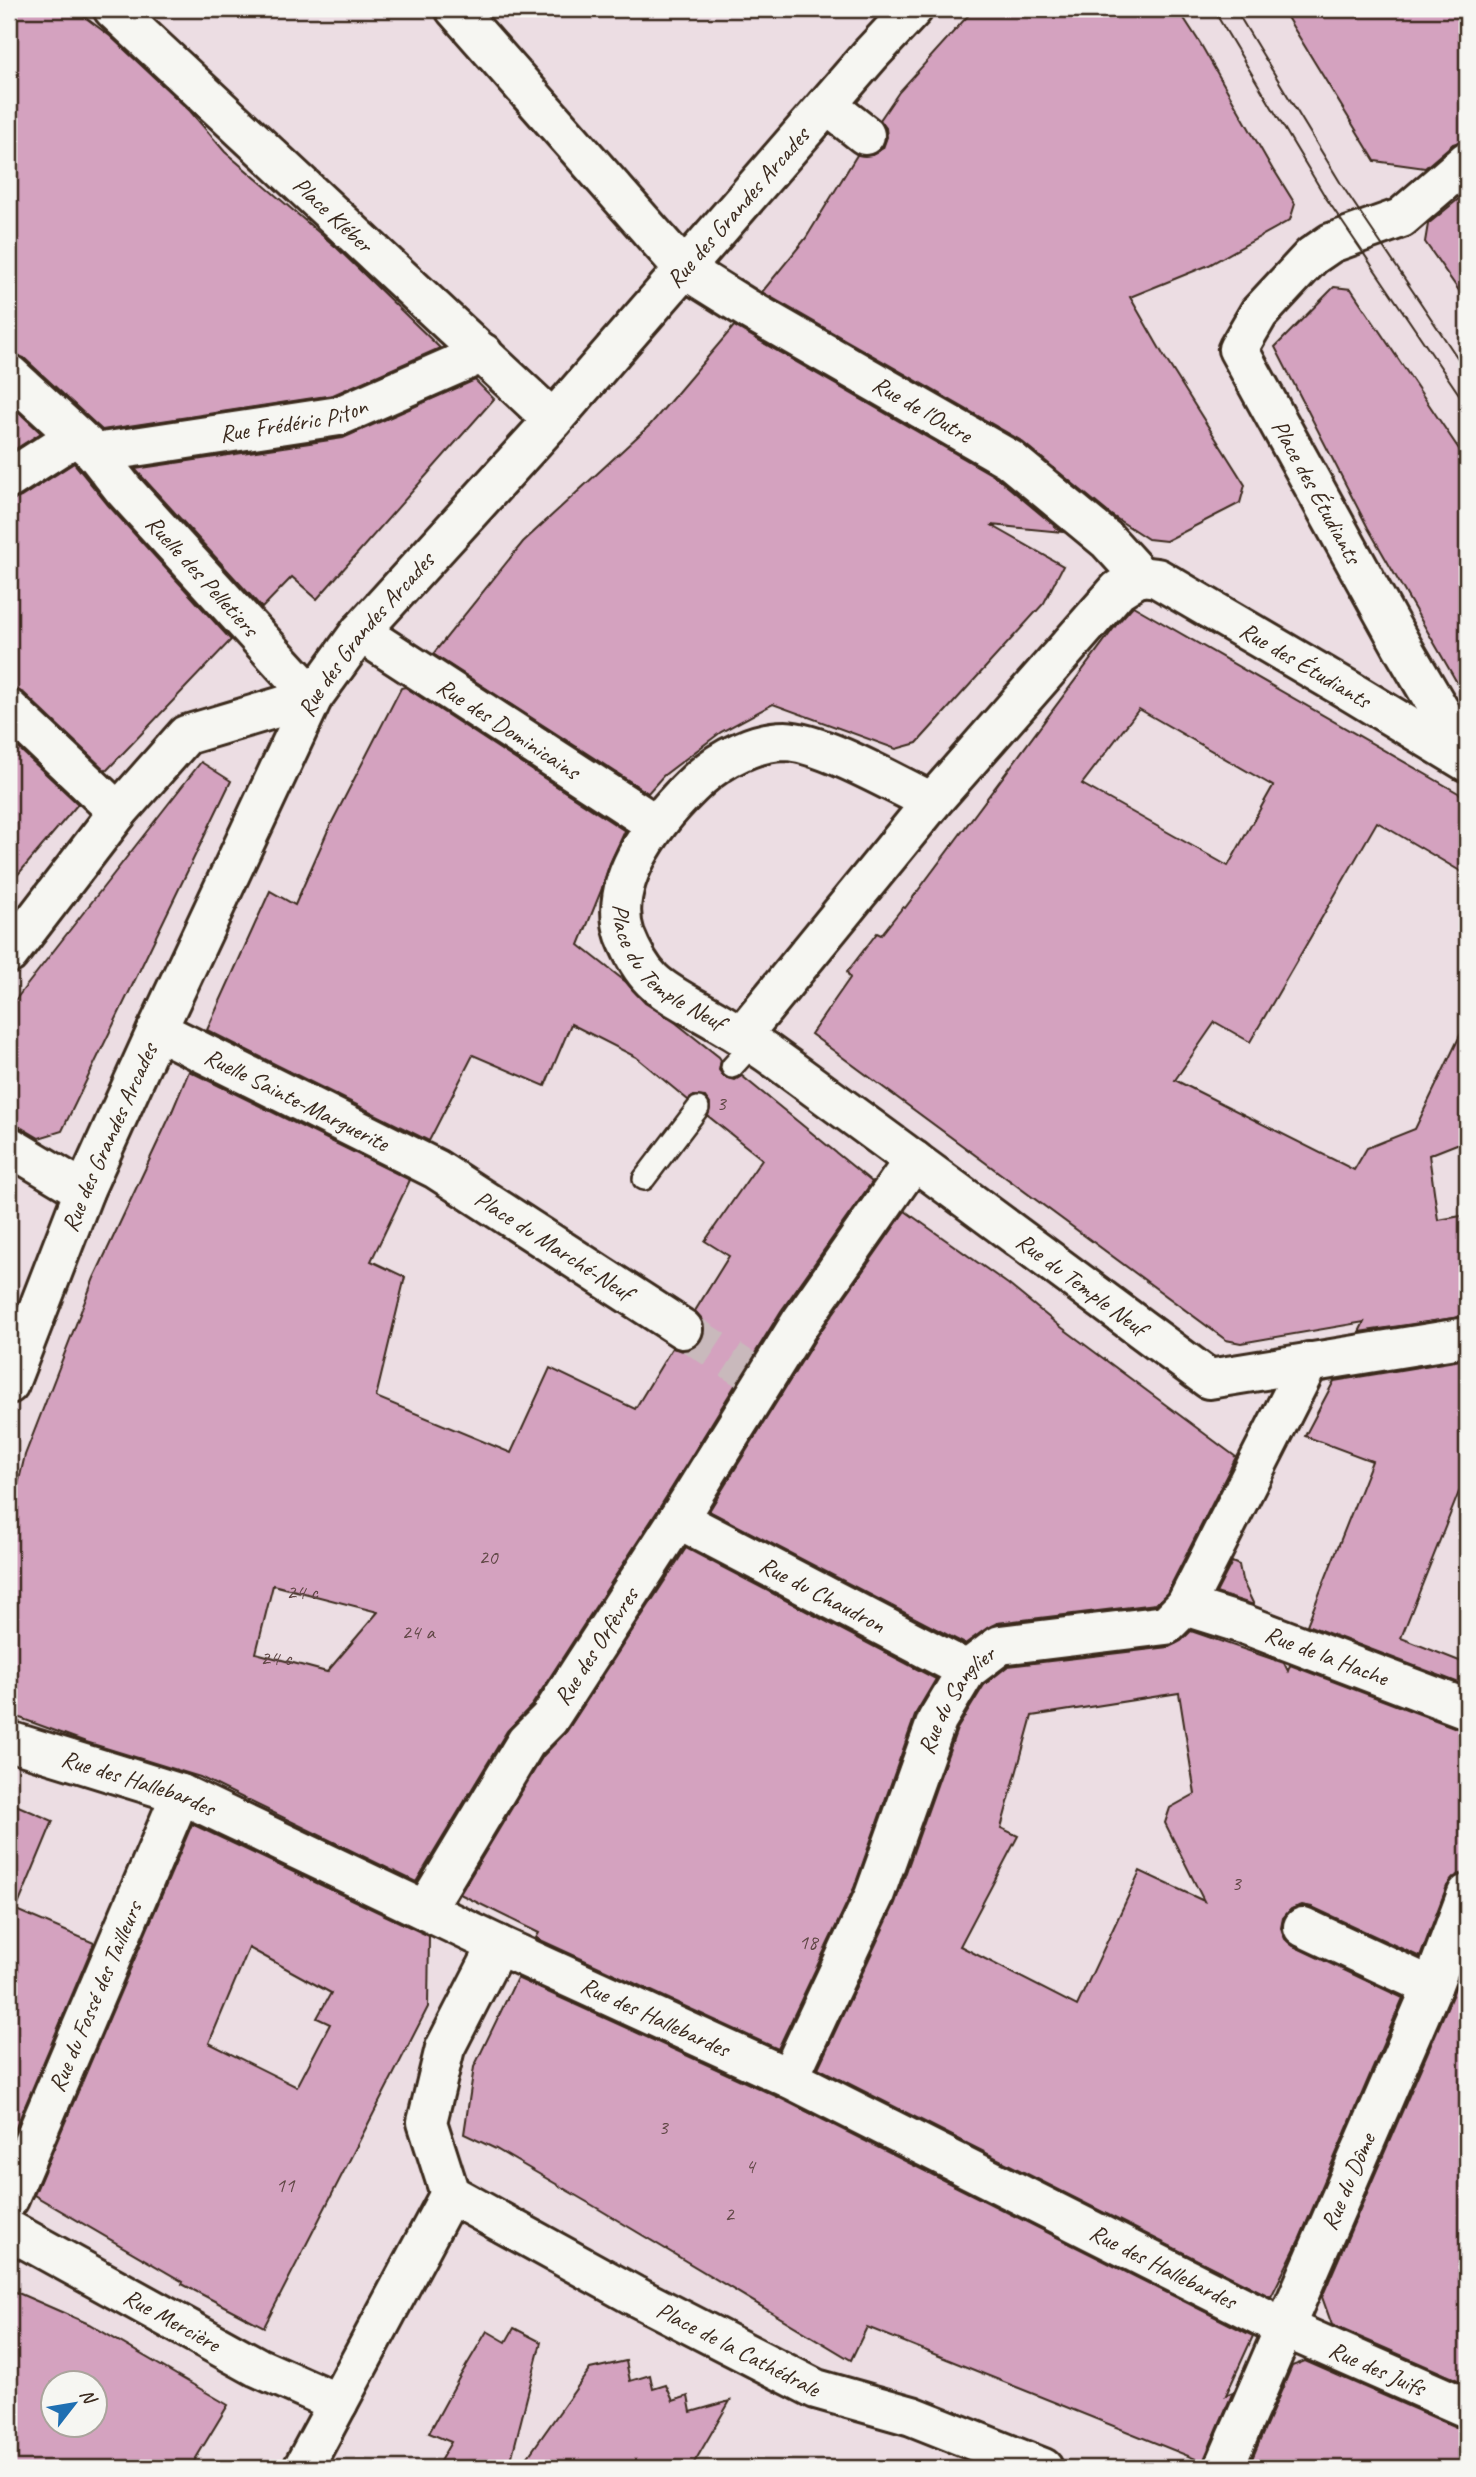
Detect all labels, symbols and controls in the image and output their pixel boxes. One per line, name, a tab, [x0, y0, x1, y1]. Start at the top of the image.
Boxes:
street label: Rue des Grandes Arcades	[660, 119, 817, 294]
street label: Place Kléber	[287, 170, 381, 261]
street label: Rue de l'Outre	[867, 369, 979, 451]
street label: Rue Frédéric Piton	[217, 390, 373, 449]
street label: Place des Étudiants	[1265, 414, 1369, 571]
street label: Ruelle des Pelletiers	[139, 509, 267, 644]
street label: Rue des Grandes Arcades	[291, 544, 442, 722]
street label: Rue des Étudiants	[1234, 615, 1378, 716]
street label: Rue des Dominicains	[431, 671, 588, 787]
street label: Place du Temple Neuf	[606, 904, 734, 1040]
street label: Rue des Grandes Arcades	[55, 1036, 165, 1236]
street label: Ruelle Sainte-Marguerite	[200, 1041, 396, 1159]
house number: 3	[716, 1090, 727, 1116]
street label: Place du Marché-Neuf	[469, 1183, 642, 1310]
street label: Rue du Temple Neuf	[1010, 1226, 1157, 1346]
house number: 20	[479, 1544, 499, 1570]
street label: Rue du Chaudron	[754, 1549, 891, 1640]
house number: 24 c	[286, 1579, 319, 1605]
street label: Rue des Orfèvres	[547, 1580, 646, 1711]
house number: 24 a	[401, 1619, 436, 1645]
street label: Rue de la Hache	[1261, 1619, 1394, 1693]
street label: Rue du Sanglier	[911, 1638, 1003, 1758]
house number: 24 c	[260, 1645, 293, 1671]
street label: Rue des Hallebardes	[58, 1743, 222, 1824]
house number: 3	[1231, 1870, 1242, 1896]
street label: Rue du Fossé des Tailleurs	[41, 1895, 149, 2096]
house number: 18	[799, 1929, 820, 1955]
street label: Rue des Hallebardes	[576, 1970, 736, 2065]
house number: 3	[658, 2114, 669, 2140]
street label: Rue du Dôme	[1314, 2127, 1383, 2235]
house number: 4	[745, 2153, 757, 2179]
house number: 11	[276, 2172, 296, 2198]
house number: 2	[724, 2201, 735, 2227]
street label: Rue des Hallebardes	[1085, 2217, 1243, 2317]
street label: Rue Mercière	[118, 2281, 227, 2360]
street label: Place de la Cathédrale	[652, 2295, 827, 2404]
street label: Rue des Juifs	[1325, 2334, 1432, 2404]
north arrow	[38, 2368, 108, 2438]
text: N	[74, 2385, 103, 2410]

